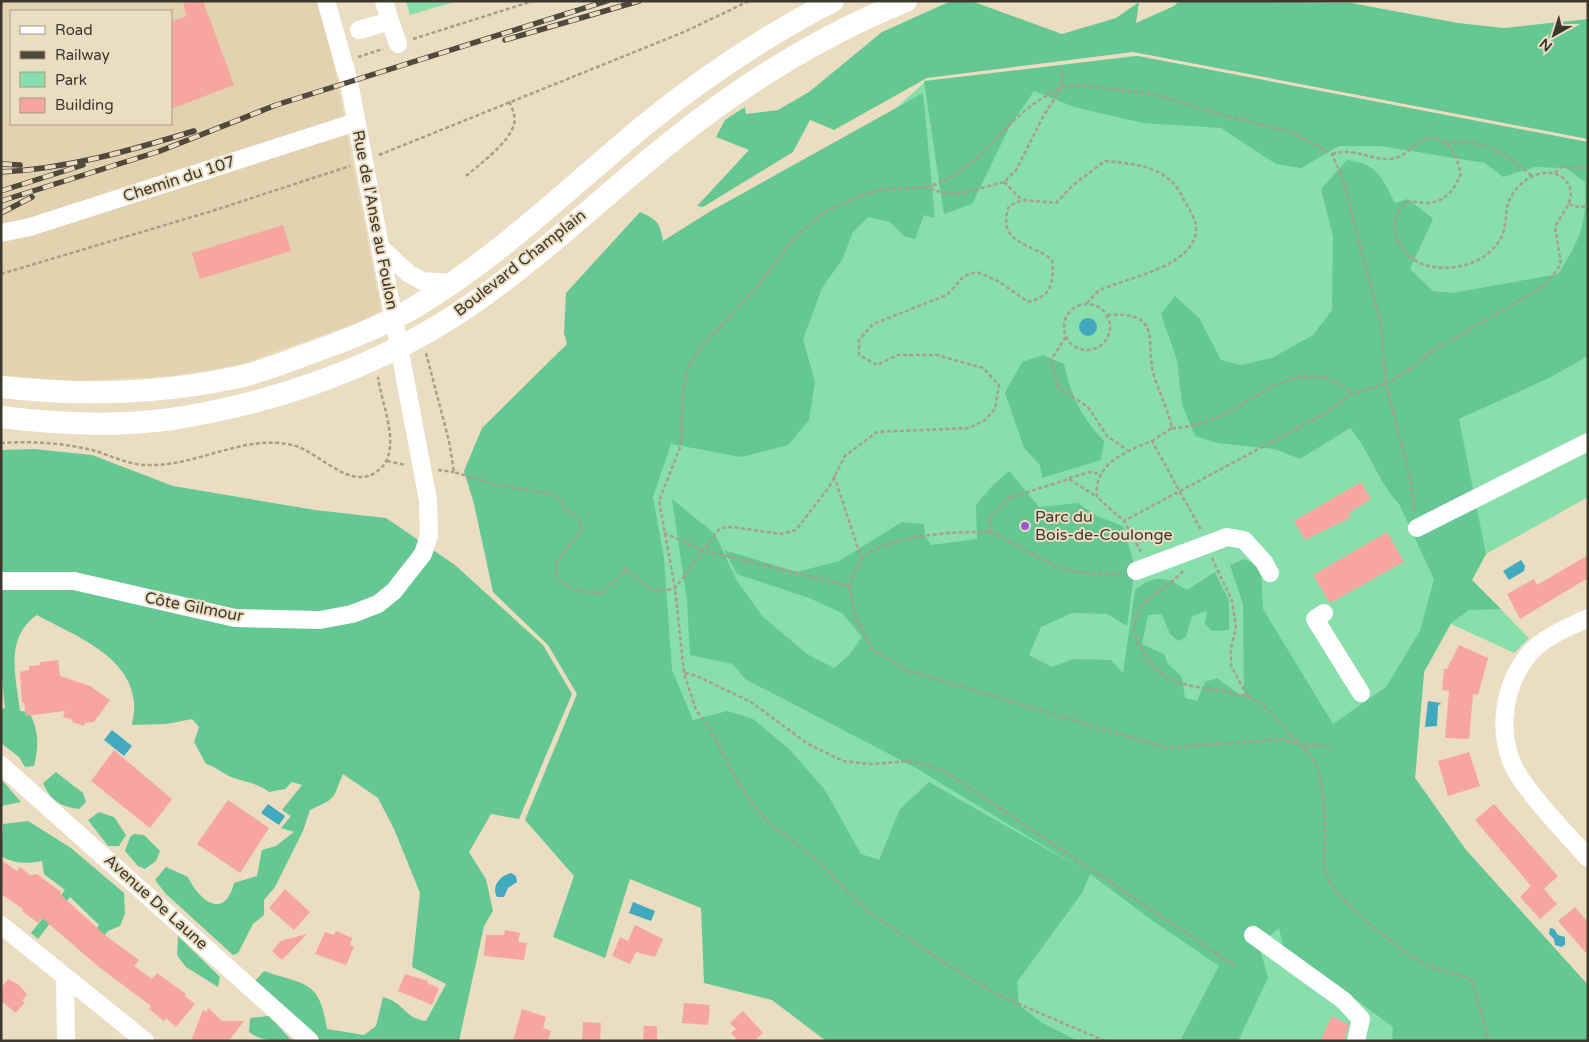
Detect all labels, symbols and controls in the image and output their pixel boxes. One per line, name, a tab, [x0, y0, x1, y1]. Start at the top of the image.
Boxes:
legend	[10, 10, 172, 125]
north arrow	[1529, 10, 1579, 60]
text: Road	[55, 21, 93, 39]
text: N	[1536, 35, 1556, 55]
text: Railway	[55, 46, 110, 64]
text: Park	[55, 71, 87, 89]
text: Building	[55, 96, 114, 114]
street label: Rue de l'Anse au Foulon	[348, 129, 402, 311]
street label: Chemin du 107	[120, 151, 238, 207]
street label: Boulevard Champlain	[450, 205, 590, 321]
place label: Parc du Bois-de-Coulonge	[1035, 507, 1173, 545]
marker: Parc du Bois-de-Coulonge	[1019, 520, 1031, 532]
street label: Côte Gilmour	[143, 588, 246, 627]
street label: Avenue De Laune	[100, 850, 212, 954]

